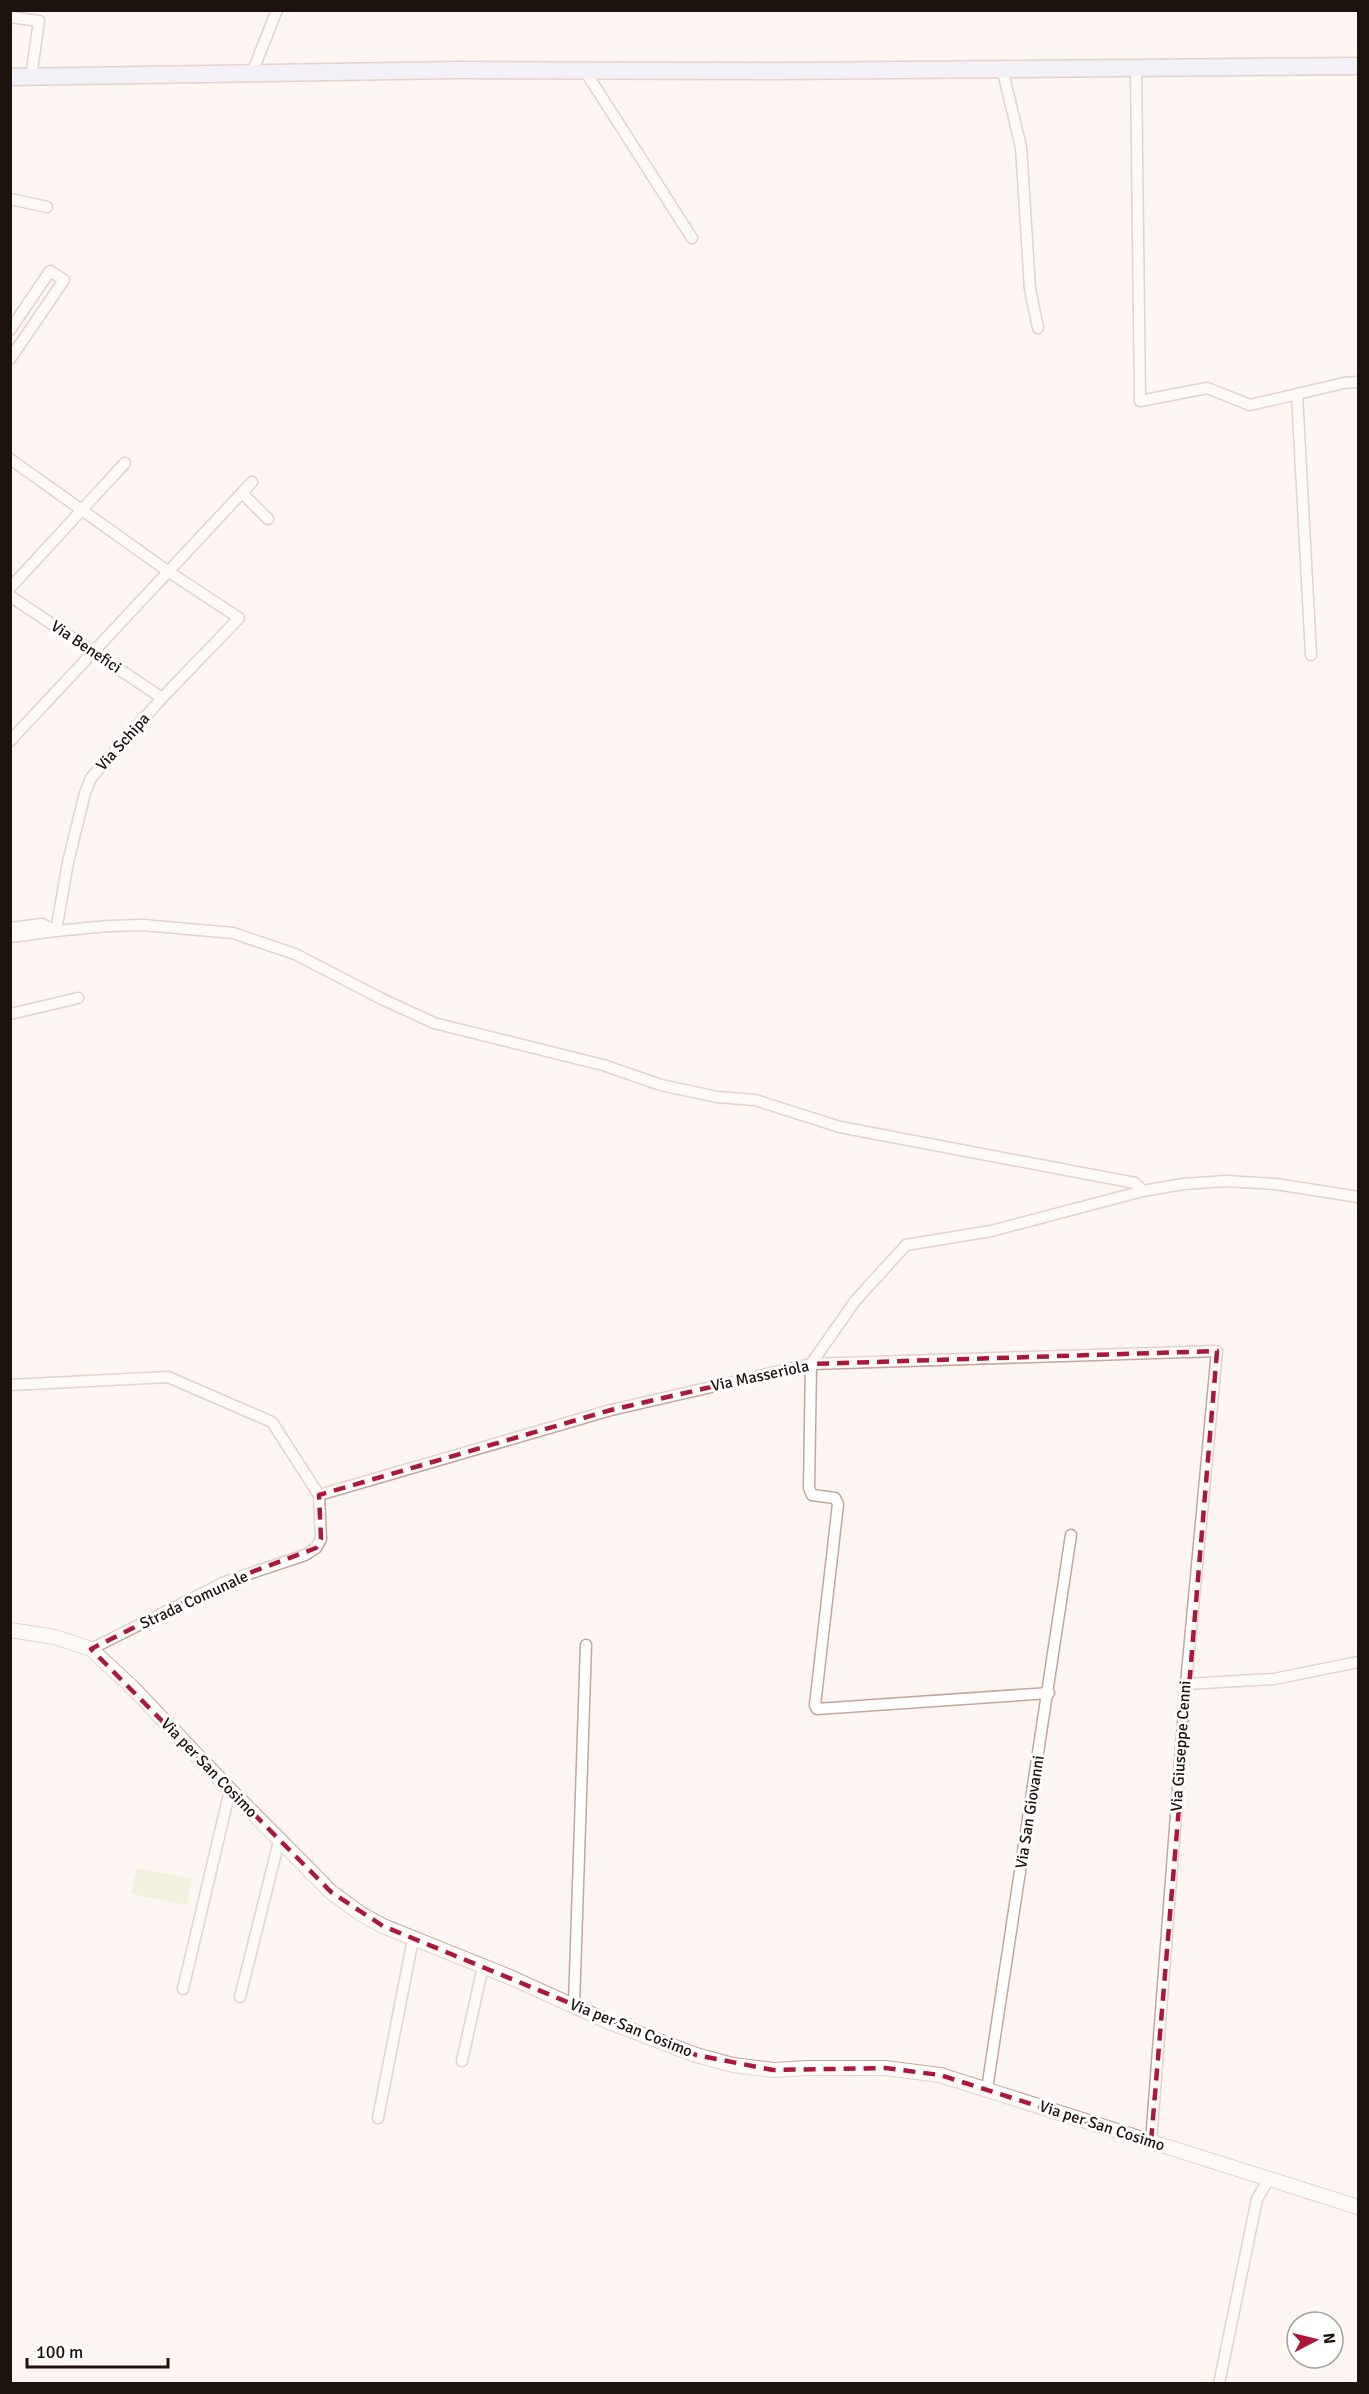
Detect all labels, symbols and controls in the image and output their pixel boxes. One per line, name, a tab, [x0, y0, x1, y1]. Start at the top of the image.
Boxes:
street label: Via Benefici	[47, 616, 125, 678]
street label: Via Schipa	[92, 709, 154, 775]
street label: Via Masseriola	[709, 1356, 811, 1396]
street label: Strada Comunale	[137, 1566, 251, 1634]
street label: Via Giuseppe Cenni	[1166, 1680, 1196, 1812]
street label: Via per San Cosimo	[156, 1714, 262, 1822]
street label: Via San Giovanni	[1011, 1754, 1049, 1870]
street label: Via per San Cosimo	[567, 1994, 695, 2062]
street label: Via per San Cosimo	[1037, 2096, 1167, 2156]
north arrow	[1285, 2310, 1345, 2370]
scale bar	[27, 2331, 168, 2369]
text: N	[1318, 2332, 1339, 2345]
text: 100 m	[36, 2341, 83, 2363]

